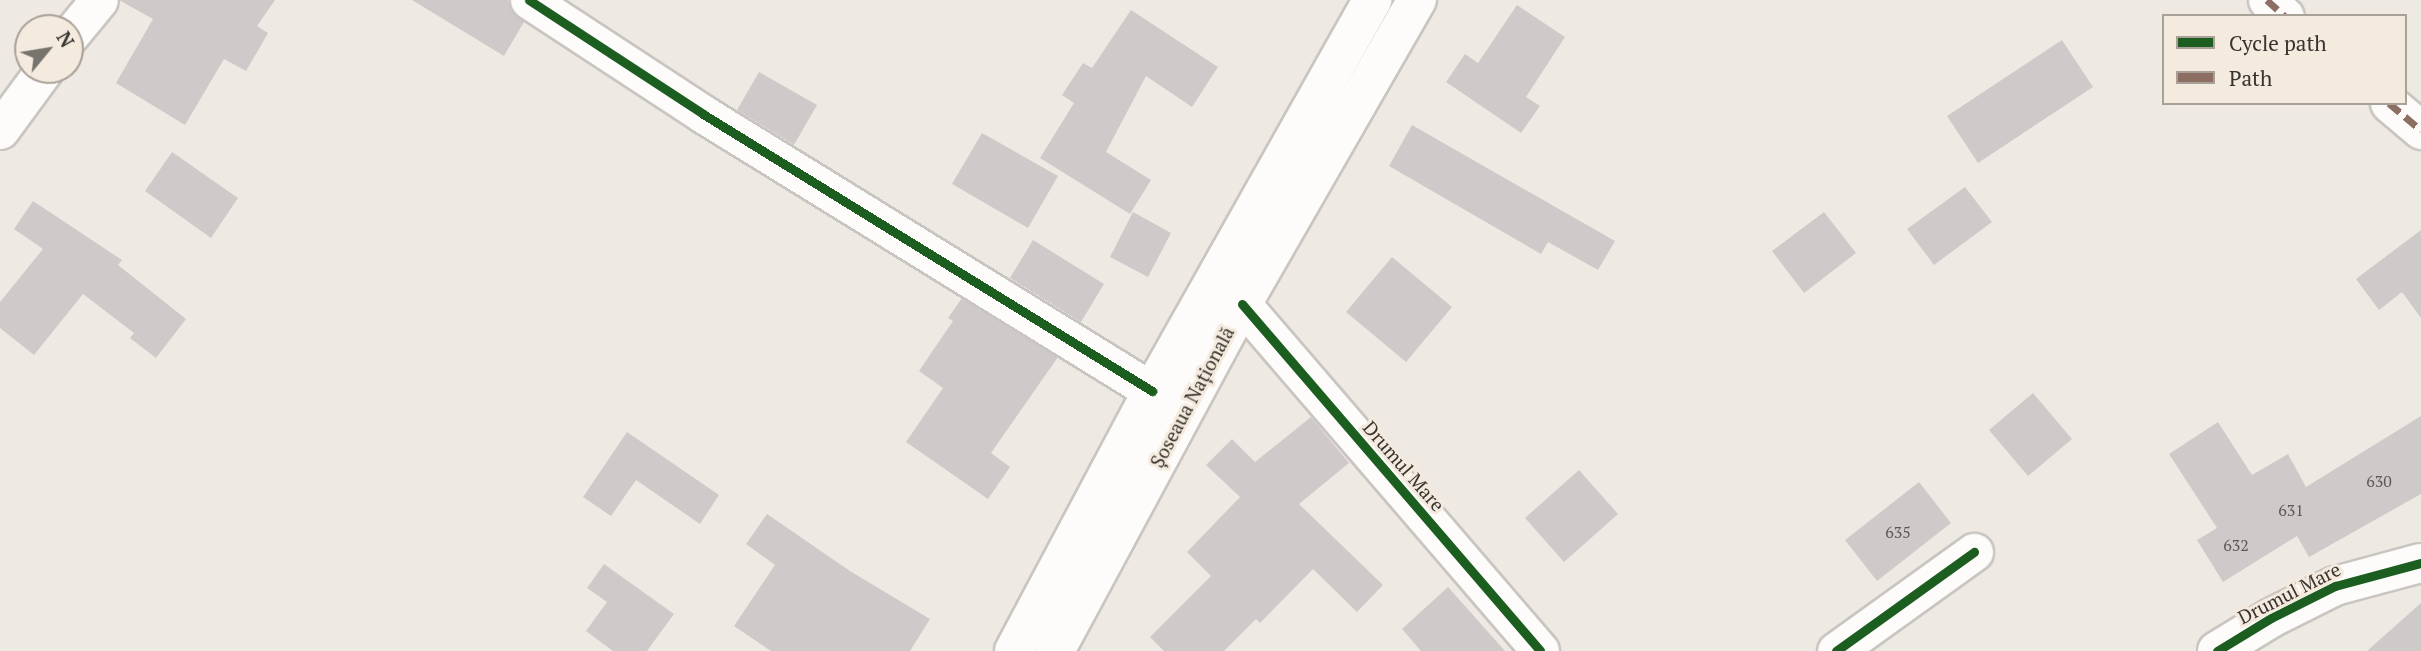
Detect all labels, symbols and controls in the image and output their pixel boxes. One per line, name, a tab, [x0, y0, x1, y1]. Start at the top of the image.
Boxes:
north arrow	[14, 14, 84, 84]
legend	[2162, 14, 2407, 105]
text: N	[51, 27, 80, 52]
text: Cycle path	[2229, 29, 2327, 57]
text: Path	[2229, 64, 2272, 92]
street label: Șoseaua Națională	[1145, 323, 1239, 471]
street label: Drumul Mare	[1359, 416, 1449, 516]
house number: 630	[2366, 471, 2392, 491]
house number: 631	[2278, 500, 2304, 520]
house number: 635	[1885, 522, 1911, 542]
house number: 632	[2223, 535, 2249, 555]
street label: Drumul Mare	[2234, 557, 2344, 629]

